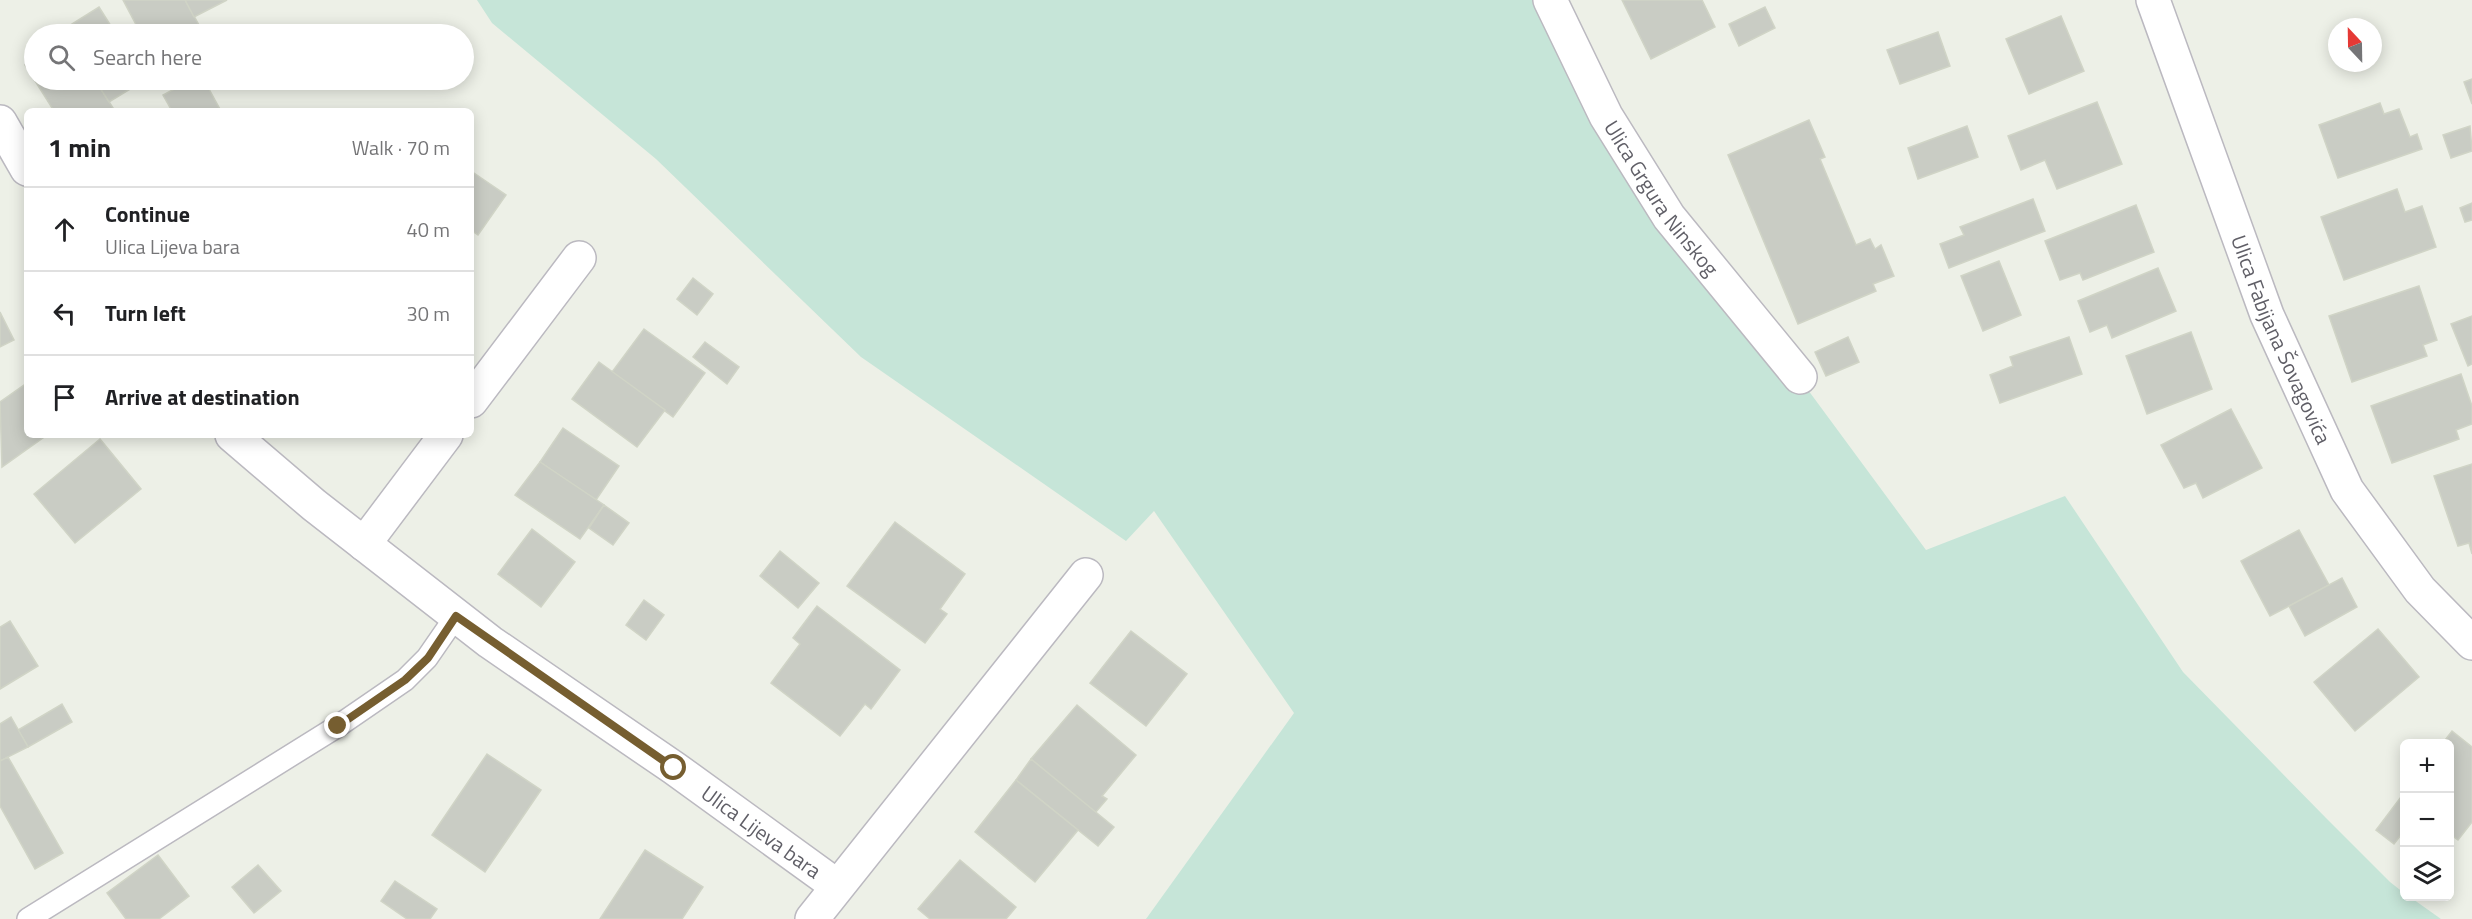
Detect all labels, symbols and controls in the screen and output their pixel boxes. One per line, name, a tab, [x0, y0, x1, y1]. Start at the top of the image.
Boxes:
north arrow	[2328, 18, 2382, 72]
search box	[24, 24, 474, 90]
text: Search here	[93, 40, 202, 74]
icon: search	[45, 41, 78, 74]
street label: Ulica Grgura Ninskog	[1596, 114, 1727, 283]
text: 1 min	[48, 128, 111, 167]
text: Walk · 70 m	[352, 132, 450, 163]
text: Continue	[105, 197, 190, 231]
icon: ahead	[48, 213, 81, 246]
text: 40 m	[406, 214, 450, 245]
street label: Ulica Fabijana Šovagovića	[2223, 230, 2340, 450]
text: Ulica Lijeva bara	[105, 231, 240, 262]
text: Turn left	[105, 296, 186, 330]
icon: left	[48, 297, 81, 330]
text: 30 m	[406, 298, 450, 329]
text: Arrive at destination	[105, 380, 300, 414]
icon: arrive	[48, 381, 81, 414]
route end	[324, 712, 350, 738]
map controls	[2400, 739, 2454, 901]
button: +	[2400, 739, 2454, 793]
route start	[660, 754, 686, 780]
street label: Ulica Lijeva bara	[695, 777, 829, 886]
button: −	[2400, 793, 2454, 847]
button: layers	[2400, 847, 2454, 901]

